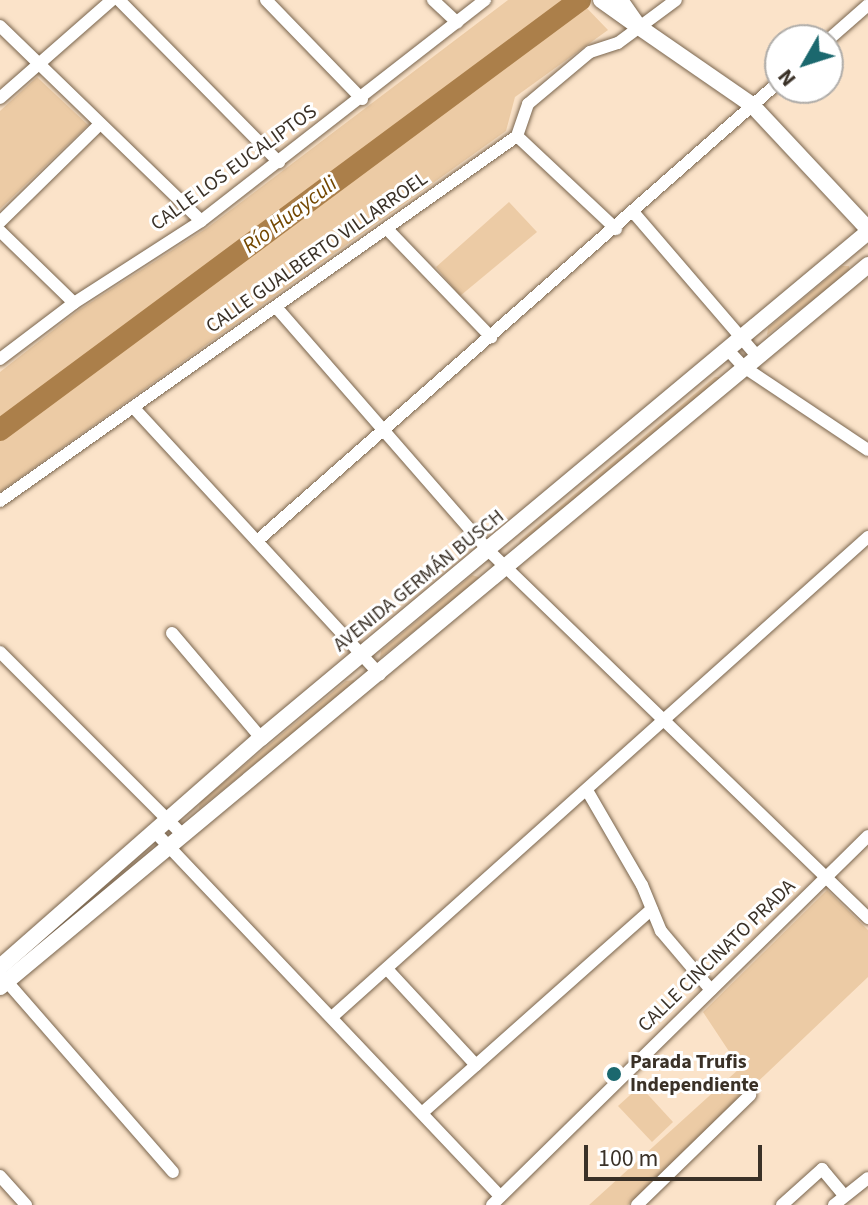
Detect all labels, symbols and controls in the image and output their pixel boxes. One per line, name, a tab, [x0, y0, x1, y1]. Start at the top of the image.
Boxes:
north arrow	[764, 24, 844, 104]
text: N	[770, 62, 804, 94]
street label: CALLE LOS EUCALIPTOS	[146, 100, 322, 236]
street label: CALLE GUALBERTO VILLARROEL	[202, 167, 432, 339]
water label: Río Huayculi	[237, 171, 343, 259]
street label: AVENIDA GERMÁN BUSCH	[329, 505, 509, 657]
street label: CALLE CINCINATO PRADA	[633, 875, 801, 1037]
place label: Parada Trufis Independiente	[630, 1050, 759, 1097]
marker: Parada Trufis Independiente	[605, 1065, 623, 1083]
scale bar	[588, 1129, 766, 1179]
text: 100 m	[598, 1141, 658, 1176]

